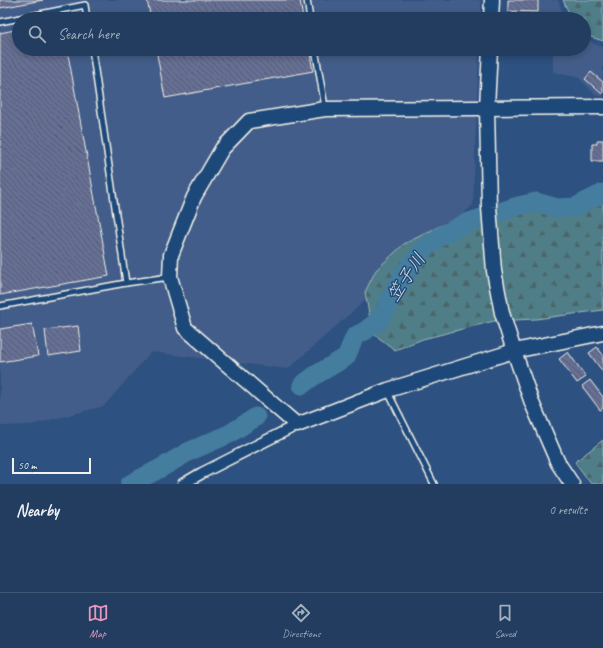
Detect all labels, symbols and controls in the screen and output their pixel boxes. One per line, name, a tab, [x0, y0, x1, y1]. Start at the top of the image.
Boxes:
search box	[12, 12, 591, 56]
icon: search	[26, 23, 48, 45]
text: Search here	[58, 25, 119, 44]
water label: 笠子川	[382, 248, 430, 306]
scale bar	[12, 456, 91, 475]
text: 50 m	[18, 458, 37, 472]
text: Nearby	[16, 500, 59, 521]
text: 0 results	[549, 502, 587, 518]
tab: Map	[87, 602, 109, 640]
tab: Directions	[282, 602, 321, 640]
tab: Saved	[494, 602, 516, 640]

